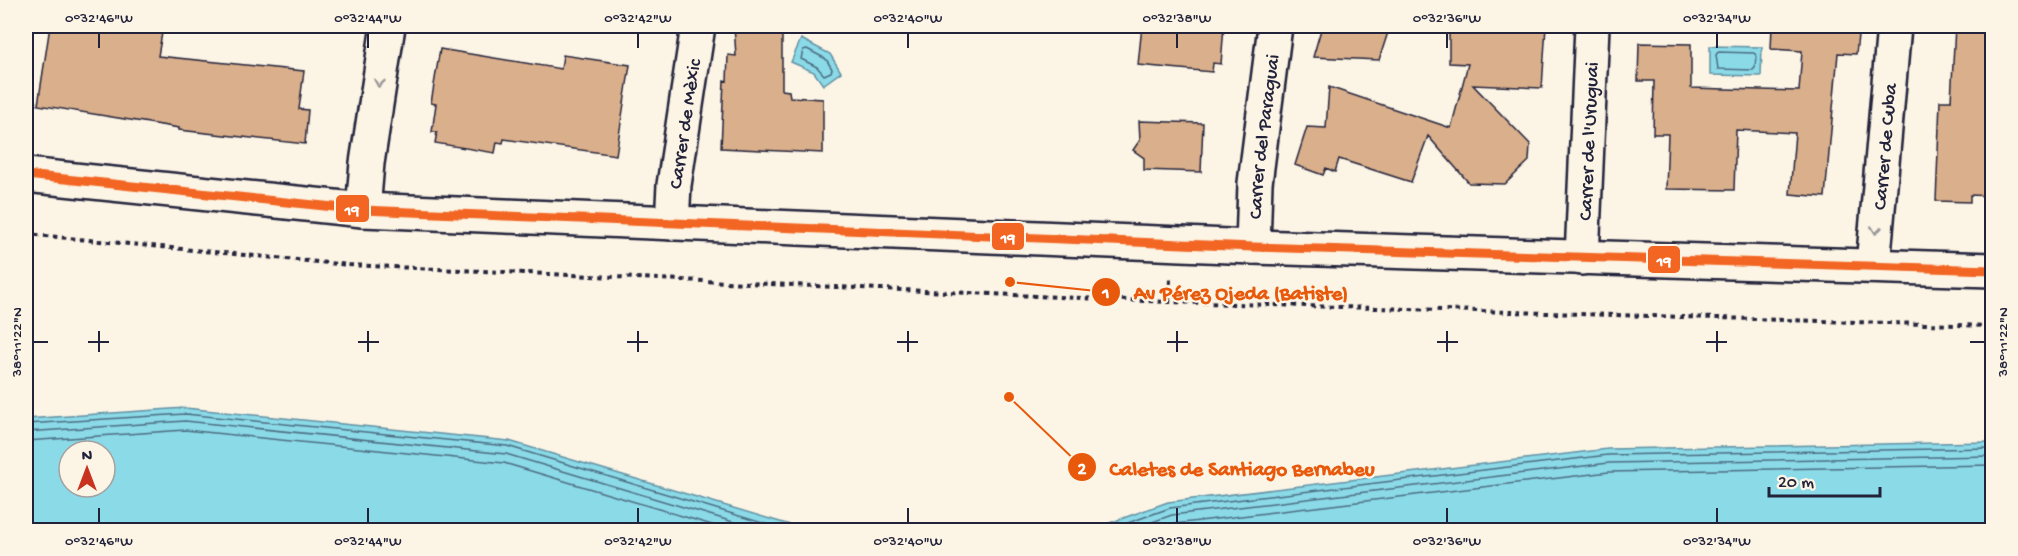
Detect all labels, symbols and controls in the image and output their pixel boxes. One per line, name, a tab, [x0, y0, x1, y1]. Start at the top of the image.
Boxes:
text: 0°32'46"W	[65, 10, 133, 28]
text: 0°32'44"W	[334, 10, 402, 28]
text: 0°32'42"W	[604, 10, 672, 28]
text: 0°32'40"W	[874, 10, 943, 28]
text: 0°32'38"W	[1142, 10, 1212, 28]
text: 0°32'36"W	[1413, 10, 1482, 28]
text: 0°32'34"W	[1683, 10, 1751, 28]
street label: Carrer del Paraguai	[1246, 53, 1286, 220]
street label: Carrer de Mèxic	[666, 57, 708, 191]
street label: Carrer de l'Uruguai	[1576, 61, 1605, 221]
one-way arrow	[374, 79, 386, 88]
street label: Carrer de Cuba	[1870, 82, 1904, 211]
line badge: 19	[335, 194, 370, 223]
text: 19	[344, 203, 359, 222]
line badge: 19	[991, 222, 1025, 251]
one-way arrow	[1870, 226, 1883, 235]
text: 19	[1000, 231, 1015, 250]
line badge: 19	[1647, 245, 1681, 274]
text: 19	[1656, 254, 1671, 273]
callout: Av Pérez Ojeda (Batiste)	[1091, 272, 1360, 311]
text: Av Pérez Ojeda (Batiste)	[1133, 283, 1348, 308]
text: 1	[1101, 284, 1110, 305]
text: 38°11'22"N	[9, 307, 27, 378]
text: 38°11'22"N	[1995, 307, 2013, 378]
north arrow	[57, 439, 117, 499]
text: N	[82, 448, 93, 467]
callout: Caletes de Santiago Bernabeu	[1067, 448, 1386, 487]
text: Caletes de Santiago Bernabeu	[1108, 459, 1375, 484]
text: 2	[1078, 460, 1087, 481]
scale bar	[1769, 460, 1880, 498]
text: 20 m	[1778, 473, 1814, 494]
text: 0°32'46"W	[65, 533, 133, 551]
text: 0°32'44"W	[334, 533, 402, 551]
text: 0°32'42"W	[604, 533, 672, 551]
text: 0°32'40"W	[874, 533, 943, 551]
text: 0°32'38"W	[1142, 533, 1212, 551]
text: 0°32'36"W	[1413, 533, 1482, 551]
text: 0°32'34"W	[1683, 533, 1751, 551]

